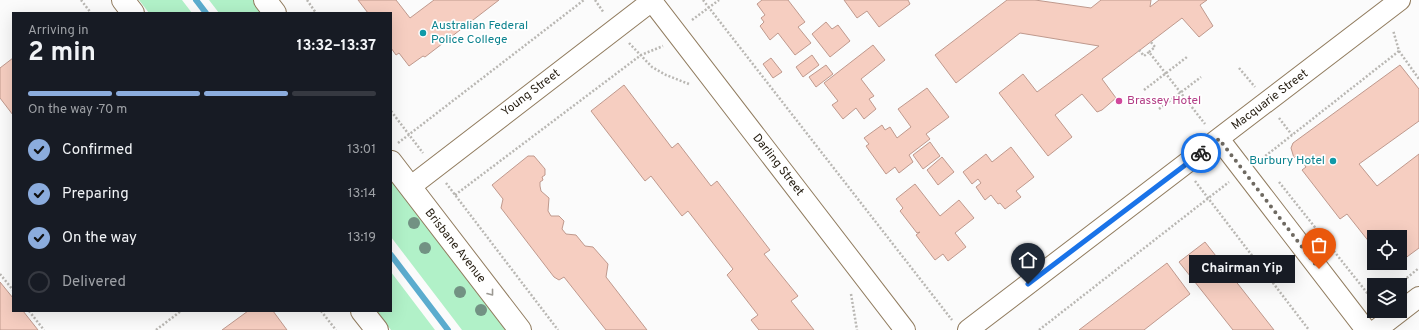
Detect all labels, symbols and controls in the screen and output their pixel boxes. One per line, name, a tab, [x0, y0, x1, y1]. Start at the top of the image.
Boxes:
place label: Australian Federal Police College	[431, 18, 528, 48]
text: Arriving in	[28, 23, 89, 39]
marker: Australian Federal Police College	[418, 28, 428, 38]
text: 2 min	[28, 37, 96, 70]
text: 13:32–13:37	[297, 37, 376, 56]
street label: Young Street	[498, 66, 564, 120]
street label: Macquarie Street	[1228, 66, 1312, 134]
place label: Brassey Hotel	[1127, 93, 1201, 109]
marker: Brassey Hotel	[1114, 96, 1124, 106]
text: On the way · 70 m	[28, 102, 127, 118]
street label: Darling Street	[749, 131, 807, 199]
courier	[1181, 133, 1221, 173]
icon: check	[28, 139, 50, 161]
text: Confirmed	[62, 141, 133, 160]
text: 13:01	[347, 142, 376, 158]
icon: bike	[1190, 142, 1212, 164]
place label: Burbury Hotel	[1249, 153, 1325, 169]
marker: Burbury Hotel	[1328, 156, 1338, 166]
icon: check	[28, 183, 50, 205]
text: Preparing	[62, 185, 129, 204]
text: 13:14	[348, 186, 376, 202]
street label: Brisbane Avenue	[421, 205, 489, 287]
icon: check	[28, 227, 50, 249]
pin	[1302, 228, 1336, 269]
text: On the way	[62, 229, 137, 248]
text: 13:19	[348, 230, 376, 246]
map controls	[1367, 230, 1407, 318]
button: locate	[1367, 230, 1407, 270]
icon: bag	[1308, 234, 1330, 256]
pin	[1011, 243, 1045, 284]
icon: home	[1017, 249, 1039, 271]
callout: Chairman Yip	[1189, 255, 1295, 283]
text: Chairman Yip	[1201, 261, 1283, 277]
text: Delivered	[62, 273, 126, 292]
button: layers	[1367, 278, 1407, 318]
one-way arrow	[487, 289, 494, 296]

